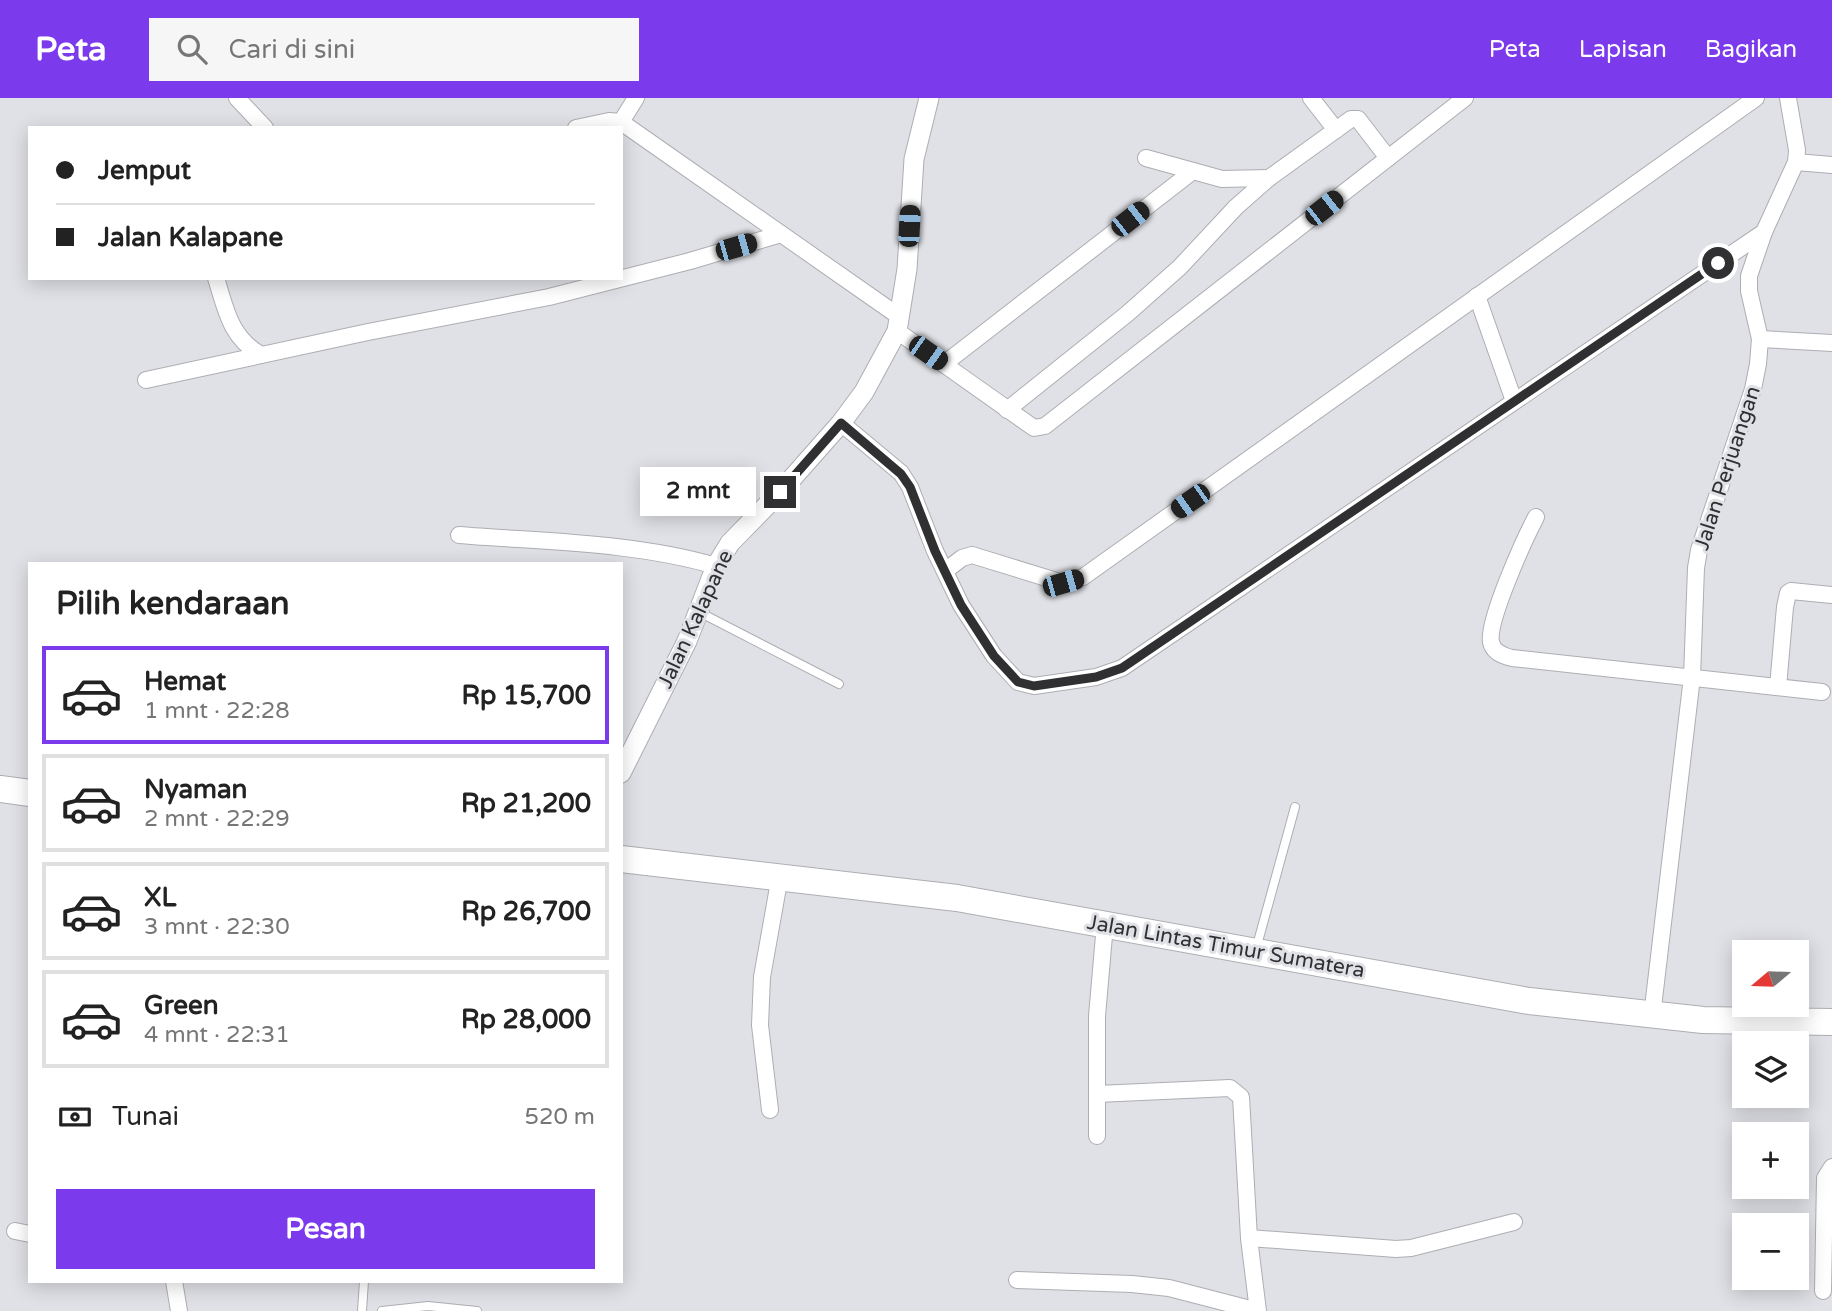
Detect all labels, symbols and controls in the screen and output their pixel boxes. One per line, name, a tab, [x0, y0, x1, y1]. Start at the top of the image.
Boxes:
search box	[149, 18, 639, 81]
text: Peta	[35, 30, 107, 69]
icon: search	[173, 30, 211, 68]
text: Cari di sini	[229, 34, 355, 65]
text: Peta	[1489, 35, 1541, 64]
text: Lapisan	[1579, 35, 1667, 64]
text: Bagikan	[1705, 35, 1797, 64]
text: Jemput	[98, 155, 191, 186]
car	[1301, 187, 1348, 229]
car	[1107, 198, 1154, 240]
car	[898, 204, 921, 248]
text: Jalan Kalapane	[98, 222, 283, 253]
car	[713, 231, 760, 263]
route start	[1702, 247, 1734, 279]
car	[905, 332, 952, 374]
street label: Jalan Perjuangan	[1689, 383, 1766, 553]
callout: 2 mnt	[640, 468, 756, 516]
route end	[764, 476, 796, 508]
text: 2 mnt	[666, 477, 730, 505]
car	[1167, 480, 1214, 522]
street label: Jalan Kalapane	[653, 546, 738, 692]
car	[1040, 567, 1087, 599]
text: Pilih kendaraan	[56, 585, 290, 623]
icon: car	[60, 664, 123, 727]
text: Hemat	[144, 666, 226, 697]
text: Rp 15,700	[461, 680, 591, 711]
text: 1 mnt · 22:28	[144, 697, 290, 725]
icon: car	[60, 772, 123, 835]
text: Nyaman	[144, 774, 247, 805]
text: Rp 21,200	[461, 788, 591, 819]
text: 2 mnt · 22:29	[144, 805, 290, 833]
icon: car	[60, 880, 123, 943]
text: XL	[144, 882, 176, 913]
text: Rp 26,700	[461, 896, 591, 927]
street label: Jalan Lintas Timur Sumatera	[1085, 910, 1367, 983]
text: 3 mnt · 22:30	[144, 913, 290, 941]
north arrow	[1732, 940, 1810, 1017]
map controls	[1732, 940, 1809, 1290]
icon: car	[60, 988, 123, 1051]
text: Green	[144, 990, 219, 1021]
text: Rp 28,000	[461, 1004, 591, 1035]
text: 4 mnt · 22:31	[144, 1021, 290, 1049]
button: layers	[1732, 1031, 1809, 1108]
icon: cash	[56, 1098, 94, 1136]
text: Tunai	[112, 1101, 179, 1132]
text: 520 m	[525, 1103, 595, 1131]
button: +	[1732, 1122, 1809, 1199]
button: Pesan	[56, 1189, 595, 1269]
button: −	[1732, 1213, 1809, 1290]

